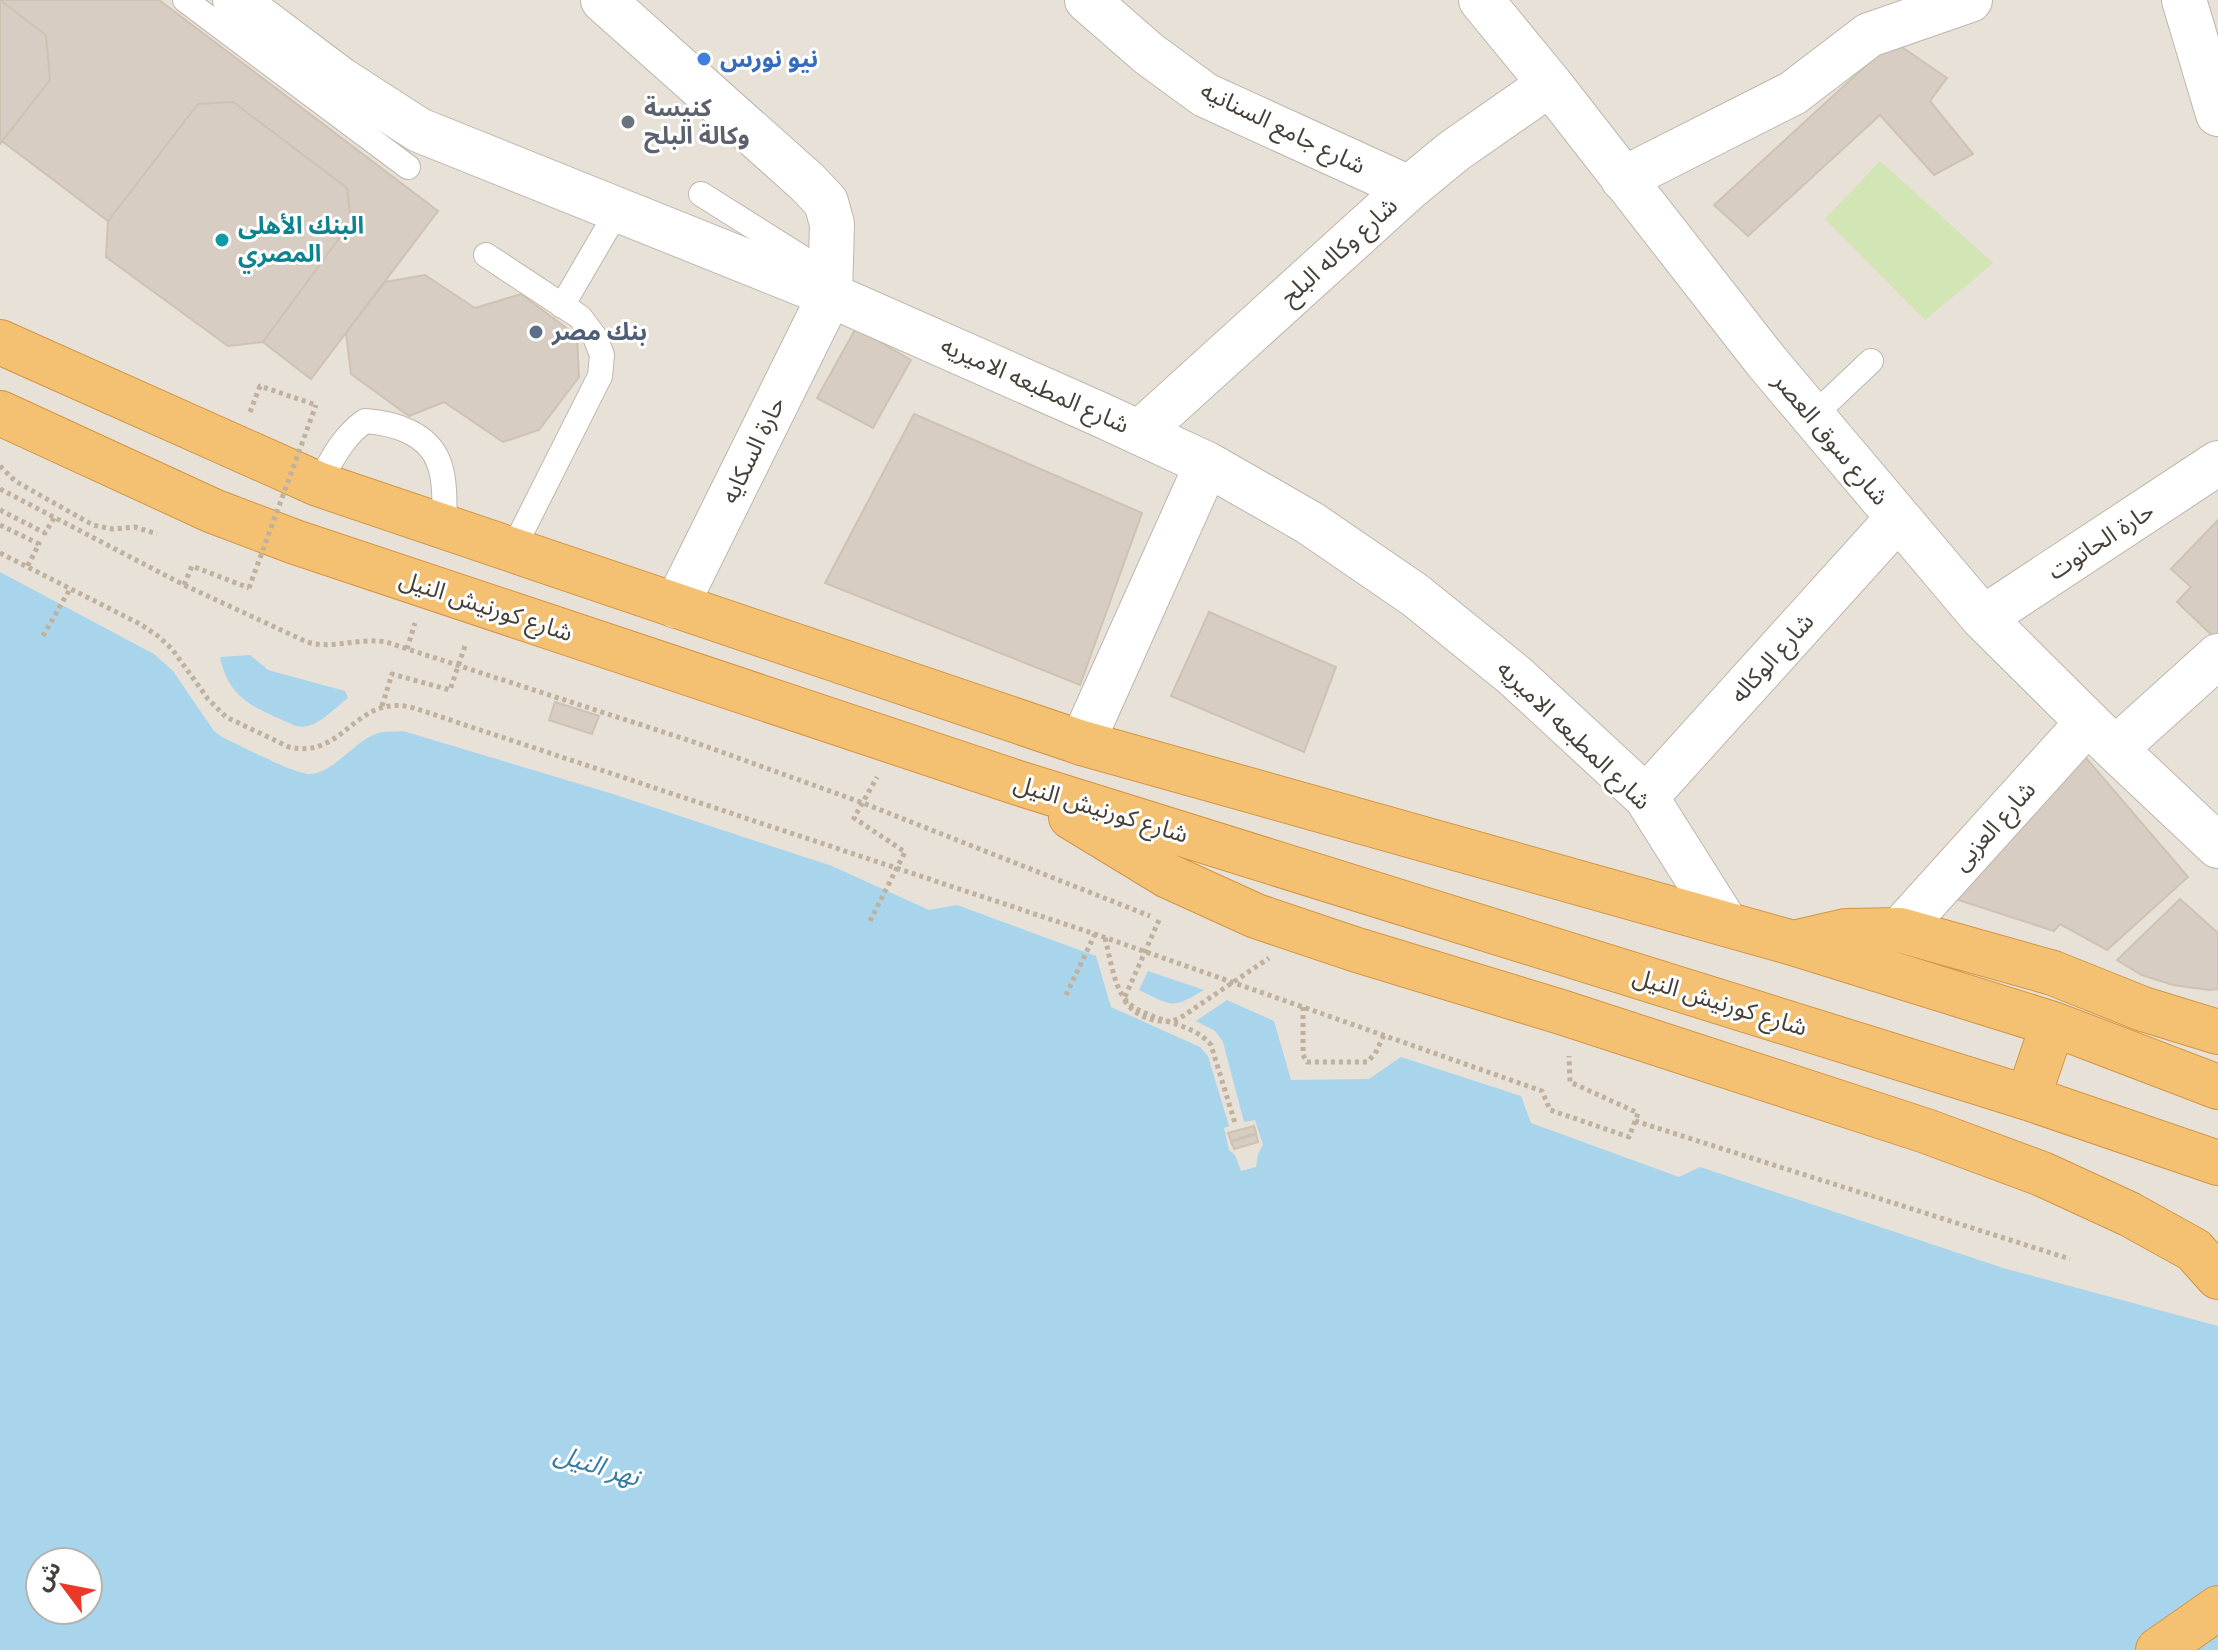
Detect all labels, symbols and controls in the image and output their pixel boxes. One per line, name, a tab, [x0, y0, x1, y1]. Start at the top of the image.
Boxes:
place label: نيو نورس	[720, 45, 818, 73]
marker: نيو نورس	[695, 50, 713, 68]
street label: شارع جامع السنانيه	[1195, 76, 1370, 183]
place label: كنيسة وكالة البلح	[644, 94, 750, 154]
marker: كنيسة وكالة البلح	[619, 113, 637, 131]
street label: شارع وكاله البلح	[1275, 191, 1405, 313]
place label: البنك الأهلى المصري	[238, 212, 364, 274]
marker: البنك الأهلى المصري	[213, 231, 231, 249]
place label: بنك مصر	[551, 318, 647, 346]
marker: بنك مصر	[527, 323, 545, 341]
street label: شارع المطبعه الاميريه	[935, 331, 1133, 442]
street label: شارع سوق العصر	[1765, 366, 1894, 513]
street label: حارة السكايه	[715, 392, 791, 508]
street label: حارة الحانوت	[2043, 496, 2159, 586]
street label: شارع كورنيش النيل	[395, 565, 576, 650]
street label: شارع الوكاله	[1725, 607, 1822, 711]
street label: شارع المطبعه الاميريه	[1489, 654, 1657, 818]
street label: شارع كورنيش النيل	[1010, 769, 1191, 852]
street label: شارع العزبى	[1947, 776, 2043, 878]
street label: شارع كورنيش النيل	[1629, 962, 1810, 1045]
water label: نهر النيل	[551, 1438, 645, 1494]
north arrow	[24, 1546, 104, 1626]
text: ش	[29, 1556, 66, 1595]

